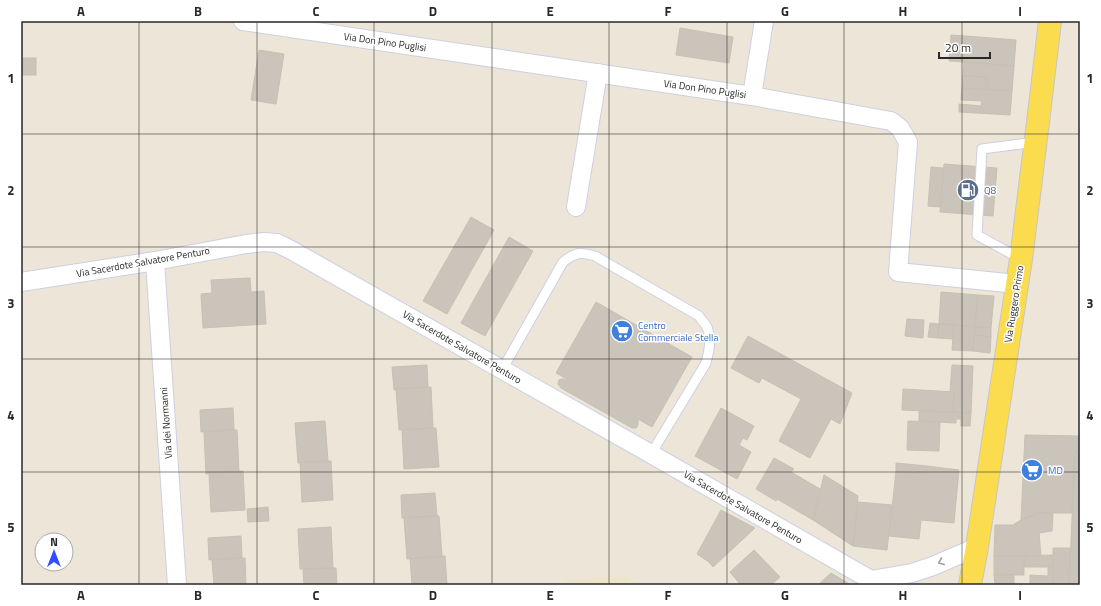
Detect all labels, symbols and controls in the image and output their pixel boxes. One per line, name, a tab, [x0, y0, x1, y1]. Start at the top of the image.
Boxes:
text: A	[77, 1, 85, 21]
text: B	[194, 1, 202, 21]
text: C	[312, 1, 320, 21]
text: D	[429, 1, 437, 21]
text: E	[546, 1, 554, 21]
text: F	[665, 1, 672, 21]
text: G	[781, 1, 789, 21]
text: H	[899, 1, 907, 21]
text: I	[1018, 1, 1022, 21]
street label: Via Don Pino Puglisi	[343, 29, 427, 55]
scale bar	[939, 34, 990, 60]
text: 20 m	[945, 38, 971, 57]
text: 1	[7, 68, 15, 88]
text: 1	[1086, 68, 1094, 88]
street label: Via Don Pino Puglisi	[663, 76, 747, 102]
fuel station icon: Q8	[955, 177, 981, 203]
text: 2	[7, 180, 15, 200]
text: 2	[1086, 180, 1094, 200]
place label: Q8	[984, 183, 997, 198]
street label: Via Sacerdote Salvatore Penturo	[75, 243, 211, 281]
street label: Via Ruggero Primo	[1000, 264, 1028, 344]
text: 3	[7, 293, 15, 313]
text: 3	[1086, 293, 1094, 313]
street label: Via Sacerdote Salvatore Penturo	[400, 307, 524, 387]
supermarket icon: Centro Commerciale Stella	[609, 318, 635, 344]
place label: Centro Commerciale Stella	[638, 318, 718, 345]
street label: Via dei Normanni	[156, 387, 176, 459]
text: 4	[7, 405, 15, 425]
text: 4	[1086, 405, 1094, 425]
supermarket icon: MD	[1019, 457, 1045, 483]
place label: MD	[1048, 463, 1063, 478]
street label: Via Sacerdote Salvatore Penturo	[681, 467, 805, 547]
text: 5	[7, 517, 15, 537]
text: 5	[1086, 517, 1094, 537]
north arrow	[34, 532, 74, 572]
text: N	[50, 534, 58, 550]
one-way arrow	[938, 557, 946, 565]
text: A	[77, 585, 85, 605]
text: B	[194, 585, 202, 605]
text: C	[312, 585, 320, 605]
text: D	[429, 585, 437, 605]
text: E	[546, 585, 554, 605]
text: F	[665, 585, 672, 605]
text: G	[781, 585, 789, 605]
text: H	[899, 585, 907, 605]
text: I	[1018, 585, 1022, 605]

